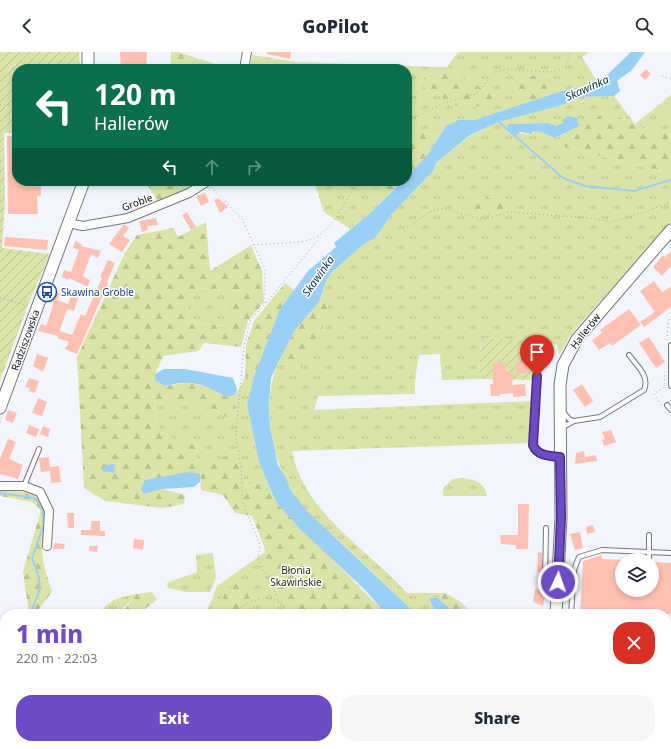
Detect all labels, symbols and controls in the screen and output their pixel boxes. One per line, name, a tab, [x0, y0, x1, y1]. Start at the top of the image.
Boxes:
text: GoPilot	[302, 14, 369, 38]
icon: back	[16, 15, 38, 37]
icon: search	[633, 15, 655, 37]
water label: Skawinka	[563, 71, 612, 104]
text: 120 m	[94, 75, 177, 113]
icon: left	[28, 80, 80, 132]
text: Hallerów	[94, 111, 169, 135]
icon: left	[159, 156, 181, 178]
icon: ahead	[201, 156, 223, 178]
icon: right	[243, 156, 265, 178]
street label: Groble	[120, 190, 155, 214]
water label: Skawinka	[298, 252, 337, 299]
bus stop icon: Skawina Groble	[36, 281, 58, 303]
place label: Skawina Groble	[61, 285, 134, 299]
street label: Radziszowska	[7, 307, 43, 373]
street label: Hallerów	[567, 310, 603, 352]
pin	[520, 335, 554, 376]
icon: arrive	[526, 341, 548, 363]
map controls	[615, 553, 659, 597]
button: layers	[615, 553, 659, 597]
position arrow	[537, 561, 579, 603]
park label: Błonia Skawińskie	[270, 563, 322, 589]
text: 1 min	[16, 617, 83, 650]
button: close	[613, 622, 655, 664]
text: 220 m · 22:03	[16, 649, 97, 667]
button: Exit	[16, 695, 332, 741]
button: Share	[340, 695, 655, 741]

